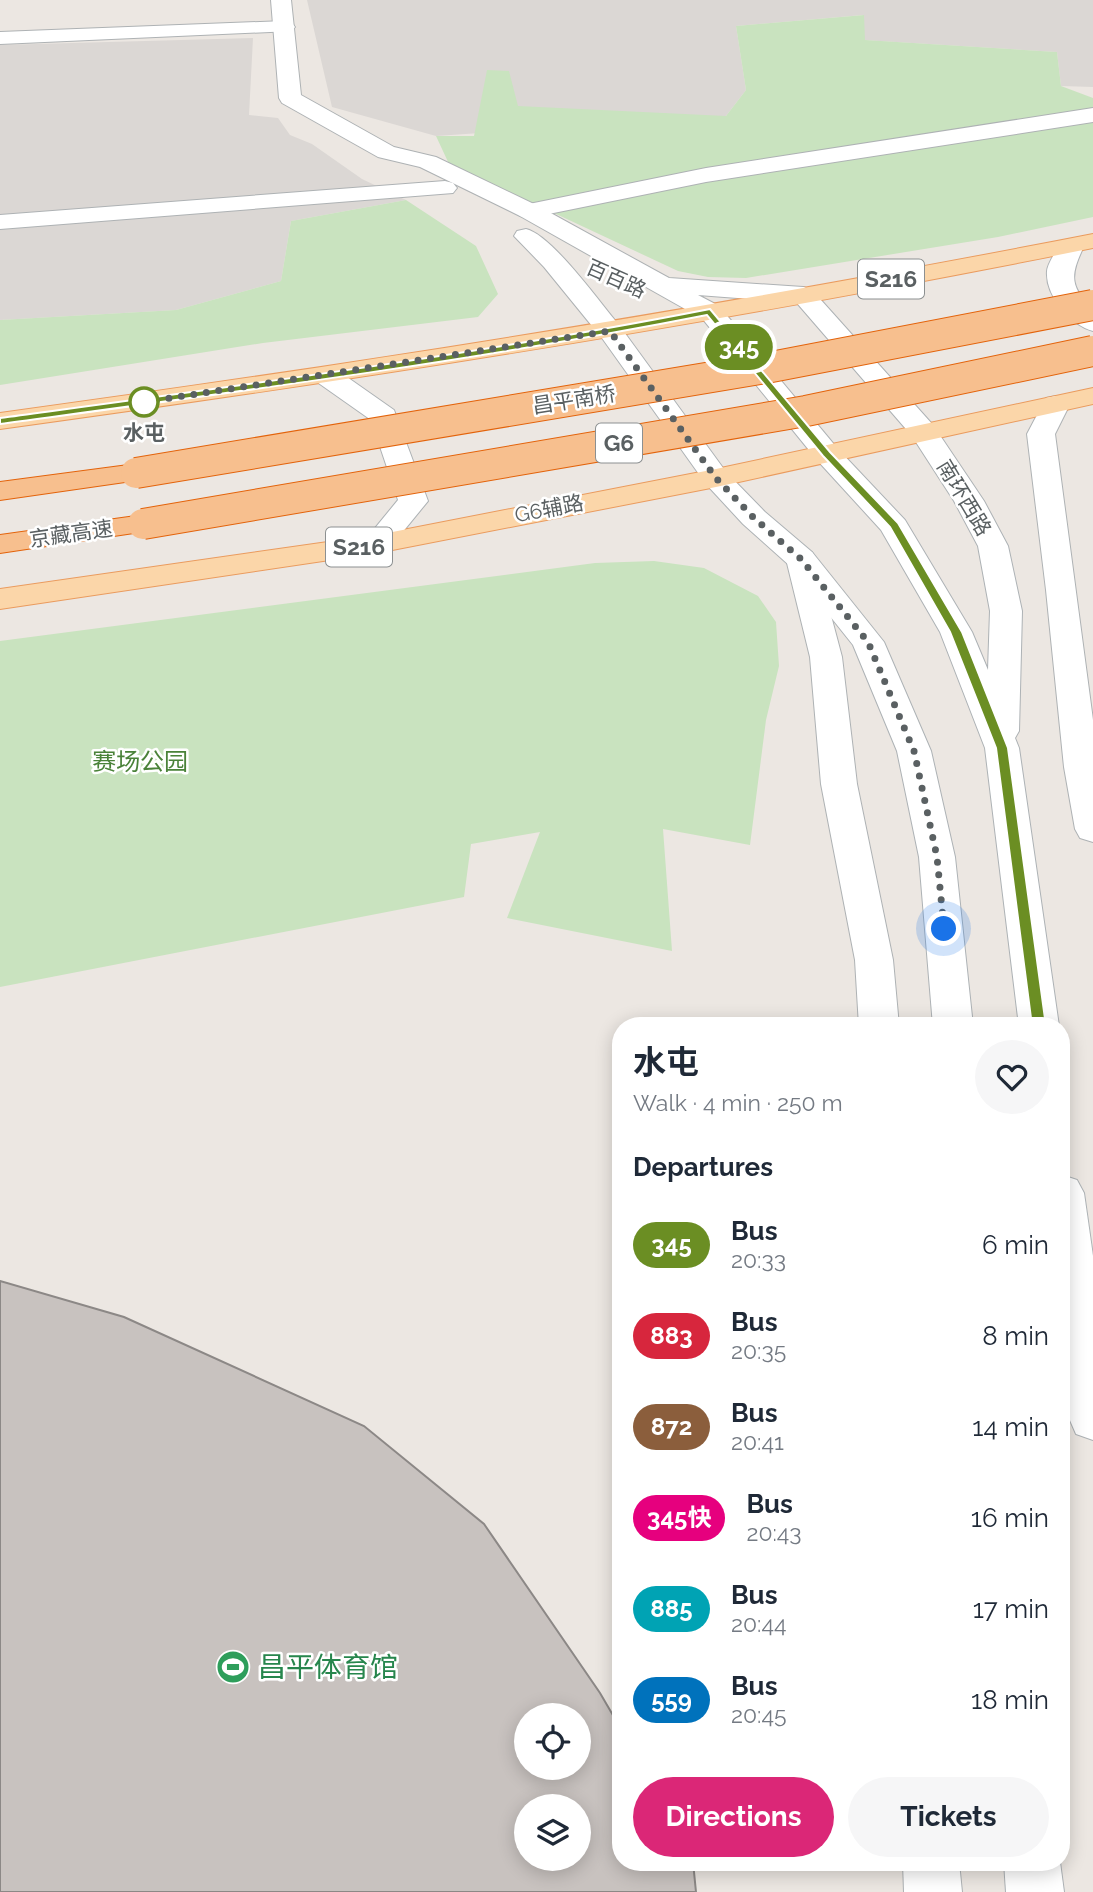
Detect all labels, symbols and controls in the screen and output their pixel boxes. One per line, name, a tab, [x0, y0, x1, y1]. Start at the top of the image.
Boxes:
street label: 百百路	[582, 254, 650, 303]
road number: S216	[858, 260, 924, 298]
line badge: 345	[699, 324, 779, 370]
text: 345	[719, 332, 759, 361]
street label: 昌平南桥	[530, 381, 617, 418]
marker: 水屯	[129, 387, 159, 417]
place label: 水屯	[123, 420, 165, 445]
road number: G6	[596, 424, 642, 462]
street label: 南环西路	[932, 455, 997, 540]
street label: G6辅路	[512, 490, 586, 527]
street label: 京藏高速	[28, 515, 114, 552]
road number: S216	[326, 527, 392, 566]
park label: 赛场公园	[92, 747, 188, 776]
your location	[926, 911, 961, 946]
button: heart	[975, 1040, 1049, 1114]
text: 水屯	[633, 1043, 699, 1082]
text: Walk · 4 min · 250 m	[633, 1089, 843, 1116]
text: Departures	[633, 1152, 773, 1182]
text: Bus	[731, 1216, 778, 1246]
text: 345	[651, 1230, 692, 1259]
text: 6 min	[982, 1230, 1049, 1260]
text: 20:33	[731, 1246, 786, 1273]
text: Bus	[731, 1307, 778, 1337]
text: 883	[650, 1321, 693, 1350]
text: 8 min	[982, 1321, 1049, 1351]
text: 20:35	[731, 1337, 786, 1364]
text: Bus	[731, 1398, 778, 1428]
text: 872	[651, 1412, 692, 1441]
text: 14 min	[972, 1412, 1049, 1442]
text: 20:41	[731, 1428, 784, 1455]
text: Bus	[746, 1489, 793, 1519]
text: 345快	[647, 1503, 711, 1532]
text: 16 min	[971, 1503, 1049, 1533]
text: 20:43	[746, 1519, 802, 1546]
text: Bus	[731, 1580, 778, 1610]
text: 885	[650, 1594, 693, 1623]
text: 17 min	[973, 1594, 1049, 1624]
text: 20:44	[731, 1610, 787, 1637]
sports icon: 昌平体育馆	[214, 1648, 252, 1686]
place label: 昌平体育馆	[258, 1651, 398, 1684]
text: Bus	[731, 1671, 778, 1701]
text: 559	[651, 1685, 692, 1714]
text: 18 min	[971, 1685, 1049, 1715]
text: 20:45	[731, 1701, 786, 1728]
map controls	[514, 1703, 591, 1871]
button: locate	[514, 1703, 591, 1780]
button: Directions	[633, 1777, 834, 1857]
button: Tickets	[848, 1777, 1049, 1857]
button: layers	[514, 1794, 591, 1871]

